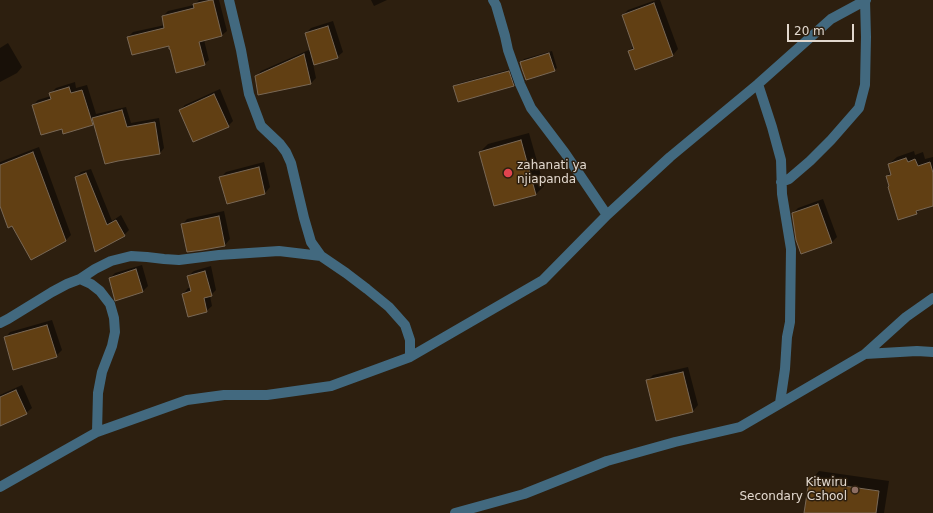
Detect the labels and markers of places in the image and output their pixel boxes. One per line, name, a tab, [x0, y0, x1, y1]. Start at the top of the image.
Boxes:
place label: zahanati ya njiapanda	[517, 159, 587, 187]
marker: zahanati ya njiapanda	[502, 167, 514, 179]
place label: Kitwiru Secondary Cshool	[739, 476, 847, 504]
marker: Kitwiru Secondary Cshool	[850, 485, 860, 495]

